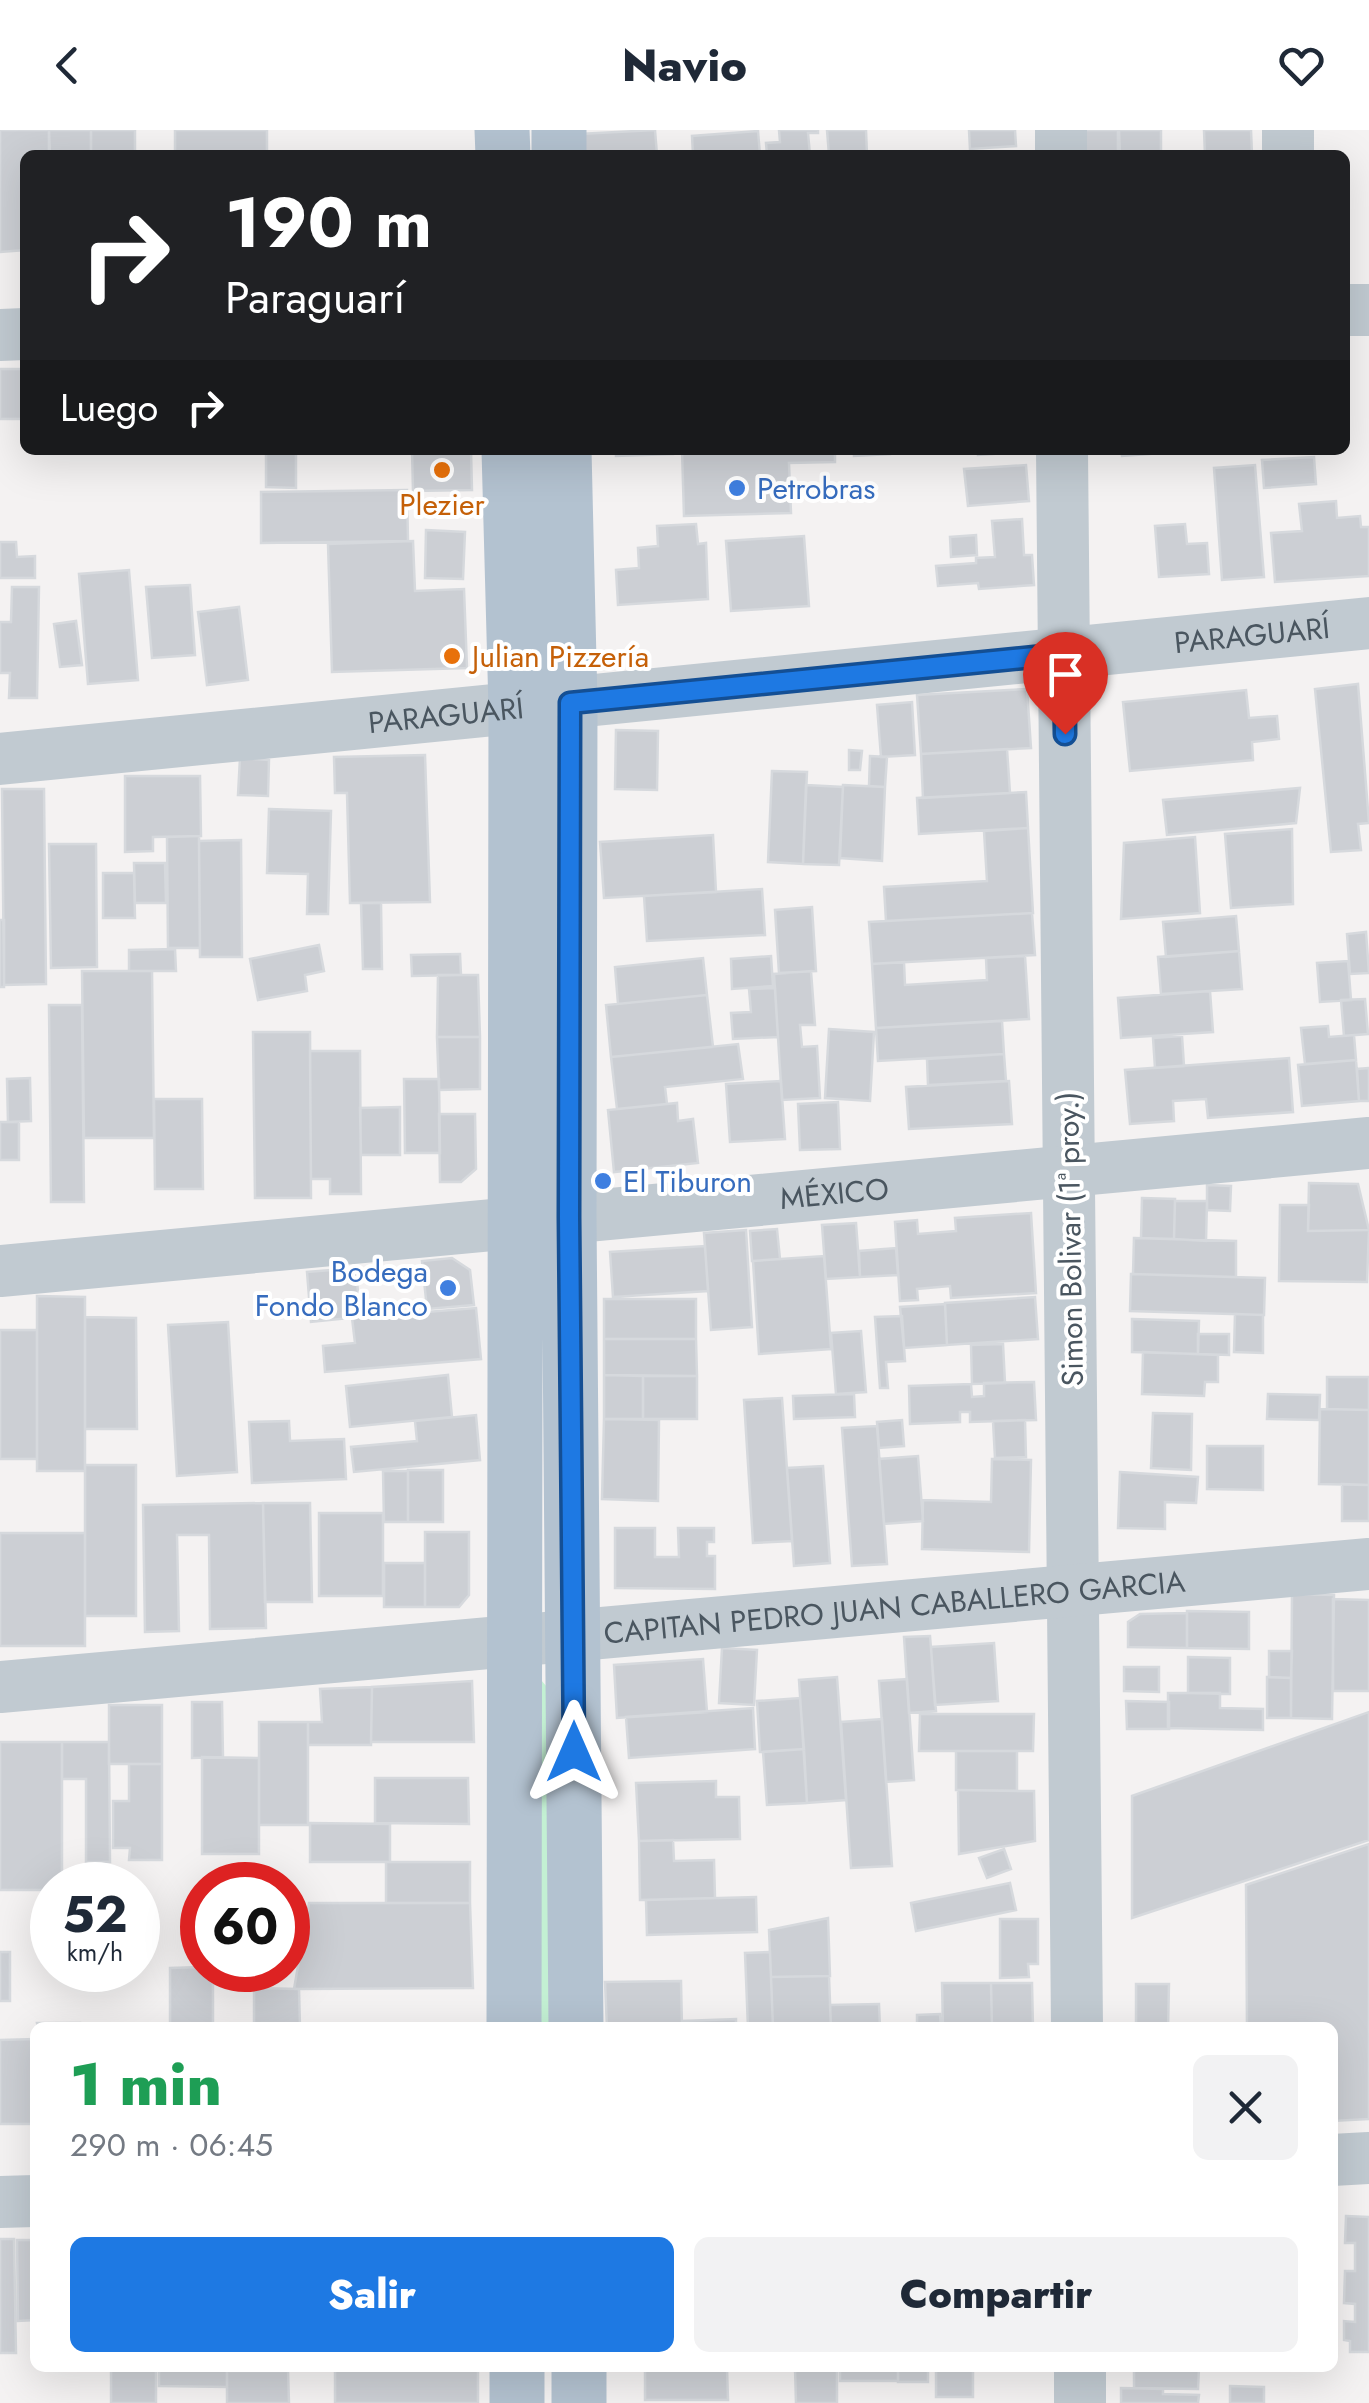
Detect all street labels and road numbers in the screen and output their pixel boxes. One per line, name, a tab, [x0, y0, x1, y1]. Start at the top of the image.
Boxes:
street label: PARAGUARÍ	[1172, 605, 1332, 664]
street label: PARAGUARÍ	[366, 686, 526, 744]
street label: Simon Bolivar (1ª proy.)	[1046, 1091, 1094, 1387]
street label: MÉXICO	[778, 1167, 891, 1219]
street label: CAPITAN PEDRO JUAN CABALLERO GARCIA	[602, 1559, 1187, 1654]

